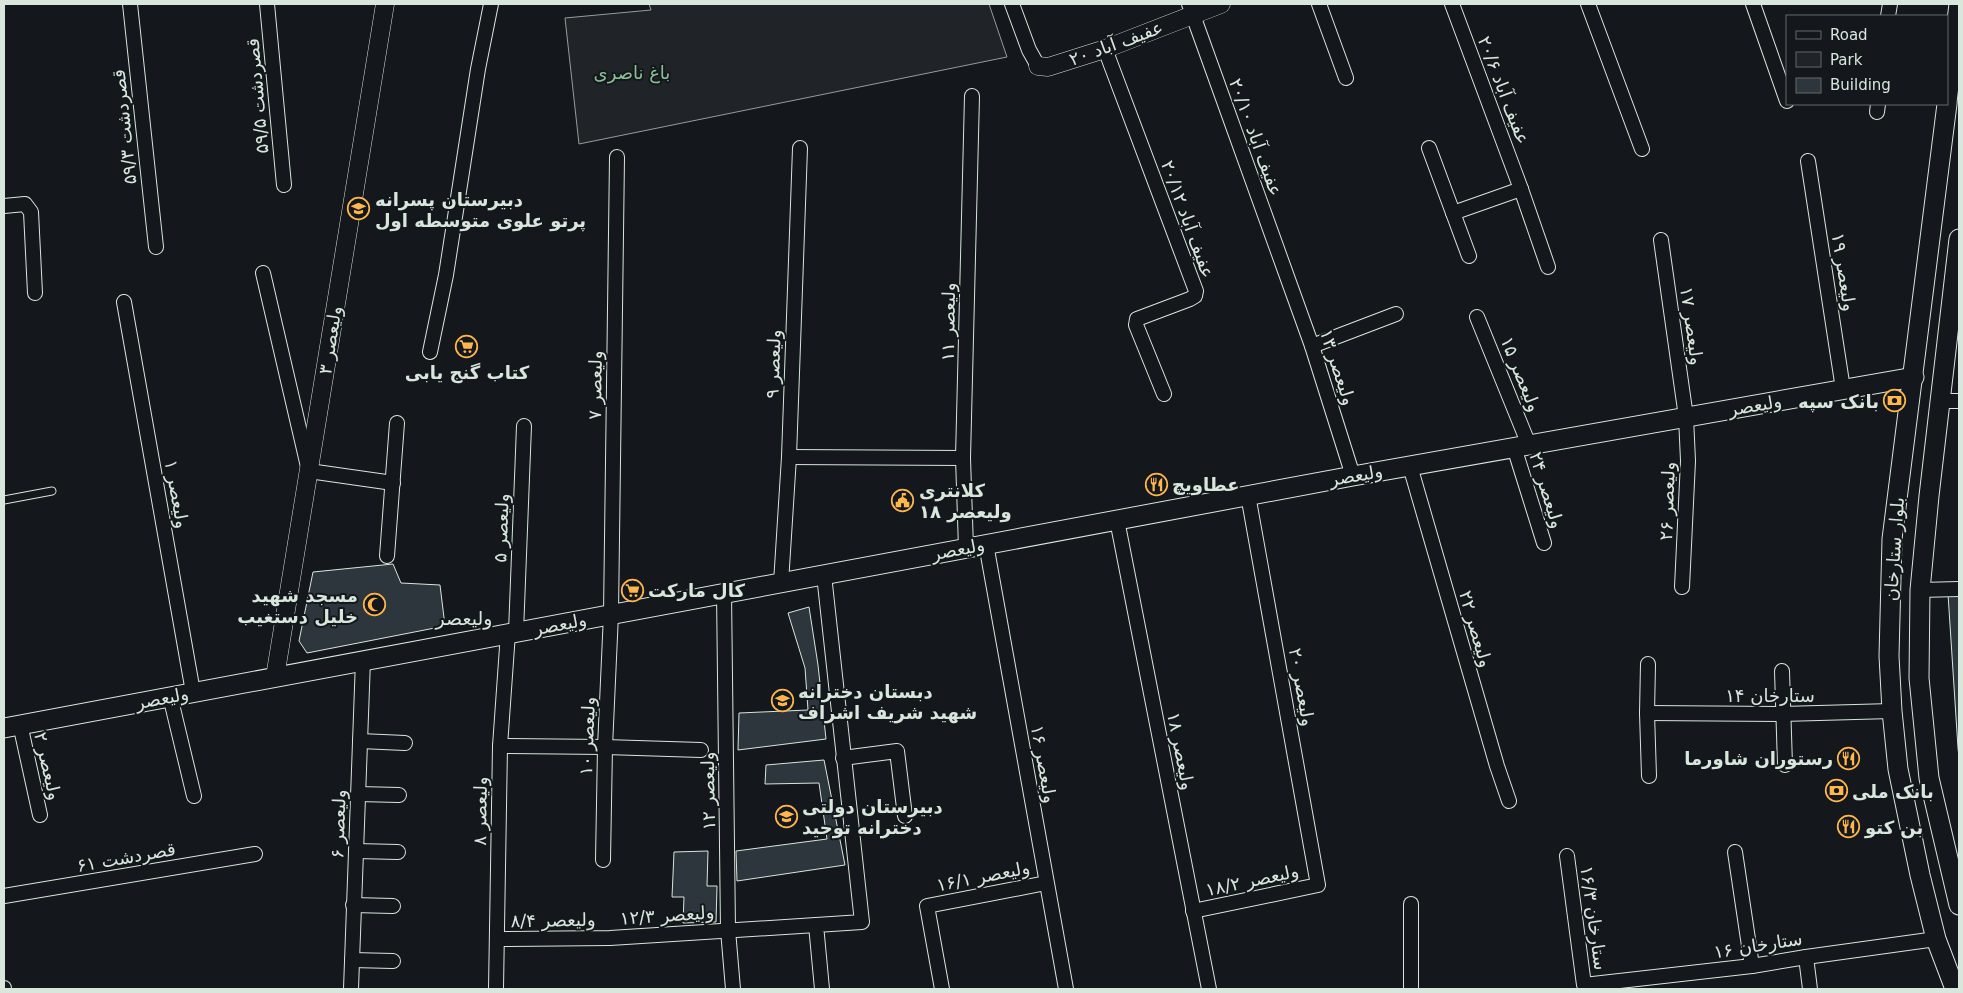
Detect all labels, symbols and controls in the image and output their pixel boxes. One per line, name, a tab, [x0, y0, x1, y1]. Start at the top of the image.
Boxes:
street label: عفیف آباد ۲۰	[1066, 15, 1166, 70]
legend	[1786, 15, 1948, 105]
text: Road	[1830, 26, 1868, 44]
street label: عفیف آباد ۲۰/۶	[1474, 33, 1535, 147]
street label: ۵۹/۵ قصردشت	[241, 37, 273, 155]
text: Park	[1830, 51, 1863, 69]
park label: باغ ناصری	[594, 62, 670, 84]
street label: ۵۹/۳ قصردشت	[108, 68, 141, 186]
street label: عفیف آباد ۲۰/۱۰	[1225, 75, 1288, 199]
text: Building	[1830, 76, 1891, 94]
street label: عفیف آباد ۲۰/۱۲	[1157, 157, 1220, 281]
place label: دبیرستان پسرانه پرتو علوی متوسطه اول	[375, 189, 586, 232]
school or university icon: دبیرستان پسرانه پرتو علوی متوسطه اول	[347, 197, 371, 221]
street label: ۱۹ ولیعصر	[1826, 231, 1861, 313]
street label: ۱۱ ولیعصر	[937, 282, 960, 362]
street label: ۱۷ ولیعصر	[1675, 285, 1708, 367]
street label: ۳ ولیعصر	[314, 304, 347, 376]
street label: ۱۳ ولیعصر	[1315, 326, 1360, 408]
street label: ۹ ولیعصر	[761, 329, 786, 399]
street label: ۱۵ ولیعصر	[1496, 333, 1546, 415]
supermarket icon: کتاب گنج یابی	[455, 335, 479, 359]
street label: ۷ ولیعصر	[584, 350, 607, 420]
place label: کتاب گنج یابی	[405, 362, 530, 384]
bank icon: بانک سپه	[1883, 389, 1907, 413]
street label: ولیعصر	[1726, 390, 1784, 421]
place label: بانک سپه	[1798, 391, 1879, 413]
street label: ۲۴ ولیعصر	[1524, 449, 1569, 531]
street label: ۱ ولیعصر	[160, 458, 193, 530]
street label: ولیعصر	[1327, 460, 1385, 491]
street label: ۲۶ ولیعصر	[1655, 461, 1680, 541]
restaurant icon: عطاویچ	[1144, 472, 1168, 496]
place label: عطاویچ	[1172, 474, 1240, 496]
place label: کلانتری ۱۸ ولیعصر	[919, 480, 1012, 523]
public building icon: کلانتری ۱۸ ولیعصر	[891, 488, 915, 512]
street label: ۵ ولیعصر	[489, 493, 514, 563]
street label: بلوار ستارخان	[1880, 496, 1909, 602]
street label: ولیعصر	[929, 534, 987, 566]
supermarket icon: کال مارکت	[620, 578, 644, 602]
place label: کال مارکت	[648, 580, 745, 601]
place label: مسجد شهید خلیل دستغیب	[237, 585, 358, 627]
street label: ۲۲ ولیعصر	[1454, 588, 1497, 670]
mosque icon: مسجد شهید خلیل دستغیب	[362, 593, 386, 617]
district label: ولیعصر	[435, 607, 492, 630]
street label: ولیعصر	[531, 609, 589, 641]
street label: ۲۰ ولیعصر	[1284, 646, 1319, 728]
place label: دبستان دخترانه شهید شریف اشراف	[798, 681, 977, 724]
street label: ولیعصر	[133, 683, 191, 715]
street label: ۱۴ ستارخان	[1725, 685, 1815, 706]
school or university icon: دبستان دخترانه شهید شریف اشراف	[770, 689, 794, 713]
street label: ۱۰ ولیعصر	[575, 696, 600, 776]
street label: ۱۸ ولیعصر	[1162, 710, 1199, 792]
street label: ۱۶ ولیعصر	[1026, 723, 1061, 805]
street label: ۲ ولیعصر	[29, 730, 66, 802]
restaurant icon: رستوران شاورما	[1837, 746, 1861, 770]
place label: رستوران شاورما	[1684, 748, 1833, 770]
street label: ۱۲ ولیعصر	[697, 751, 720, 831]
street label: ۸ ولیعصر	[469, 776, 492, 846]
bank icon: بانک ملی	[1824, 779, 1848, 803]
place label: بانک ملی	[1852, 781, 1934, 802]
street label: ۶ ولیعصر	[326, 789, 351, 859]
place label: دبیرستان دولتی دخترانه توحید	[802, 796, 943, 839]
school or university icon: دبیرستان دولتی دخترانه توحید	[774, 804, 798, 828]
restaurant icon: بن کتو	[1837, 815, 1861, 839]
place label: بن کتو	[1864, 817, 1923, 839]
street label: ۶۱ قصردشت	[75, 838, 177, 877]
street label: ۱۶/۱ ولیعصر	[935, 857, 1032, 896]
street label: ۱۸/۲ ولیعصر	[1204, 860, 1301, 901]
street label: ۱۶/۳ ستارخان	[1576, 864, 1612, 972]
street label: ۱۲/۳ ولیعصر	[619, 901, 715, 930]
street label: ۸/۴ ولیعصر	[510, 909, 596, 932]
street label: ۱۶ ستارخان	[1712, 928, 1804, 962]

